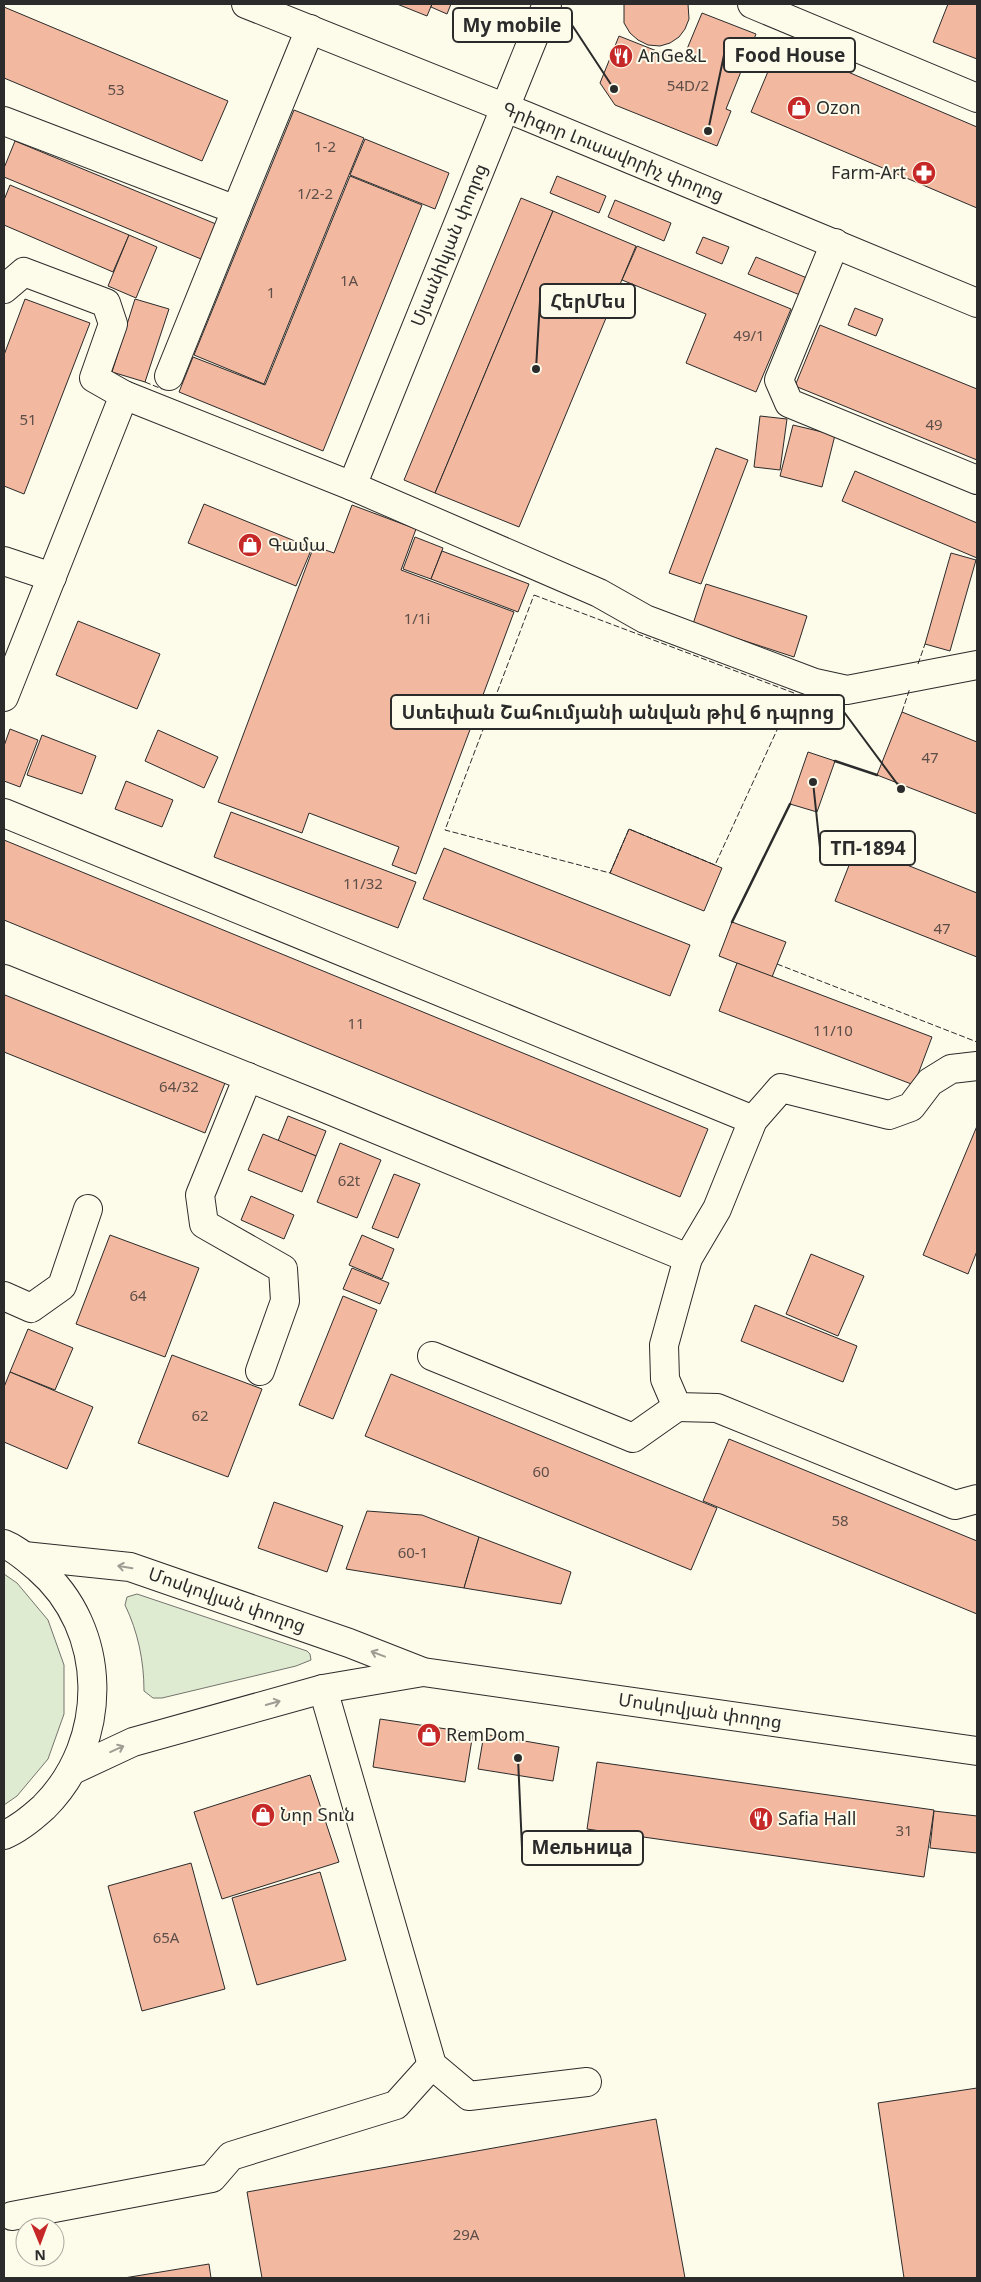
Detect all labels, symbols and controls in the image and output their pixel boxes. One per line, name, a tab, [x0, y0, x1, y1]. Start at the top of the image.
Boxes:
callout: My mobile	[453, 8, 572, 42]
text: My mobile	[463, 12, 561, 38]
callout: Food House	[724, 38, 855, 72]
text: Food House	[735, 42, 845, 68]
restaurant icon: AnGe&L	[608, 43, 634, 69]
place label: AnGe&L	[638, 43, 707, 67]
house number: 54D/2	[667, 75, 709, 95]
house number: 53	[107, 79, 125, 99]
shop icon: Ozon	[786, 95, 812, 121]
place label: Ozon	[816, 95, 861, 119]
street label: Գրիգոր Լուսավորիչ փողոց	[499, 96, 728, 207]
house number: 1-2	[314, 136, 336, 156]
street label: Մյասնիկյան փողոց	[404, 160, 492, 330]
place label: Farm-Art	[831, 160, 906, 184]
pharmacy icon: Farm-Art	[911, 160, 937, 186]
house number: 1/2-2	[297, 183, 333, 203]
house number: 1A	[340, 270, 358, 290]
house number: 1	[267, 282, 275, 302]
callout: ՀերՄես	[540, 284, 635, 318]
text: ՀերՄես	[550, 288, 626, 314]
house number: 49/1	[733, 325, 765, 345]
house number: 51	[19, 409, 37, 429]
house number: 49	[925, 414, 943, 434]
shop icon: Գամա	[237, 532, 263, 558]
place label: Գամա	[268, 532, 326, 556]
house number: 1/1i	[404, 608, 430, 628]
callout: Ստեփան Շահումյանի անվան թիվ 6 դպրոց	[391, 695, 844, 729]
text: Ստեփան Շահումյանի անվան թիվ 6 դպրոց	[402, 699, 834, 725]
house number: 47	[921, 747, 939, 767]
callout: ТП-1894	[820, 831, 915, 865]
text: ТП-1894	[831, 835, 906, 861]
house number: 11/32	[343, 873, 383, 893]
house number: 47	[933, 918, 951, 938]
house number: 11	[347, 1013, 365, 1033]
house number: 11/10	[813, 1020, 853, 1040]
house number: 64/32	[159, 1076, 199, 1096]
house number: 62t	[338, 1170, 361, 1190]
house number: 64	[129, 1285, 147, 1305]
house number: 62	[191, 1405, 209, 1425]
house number: 60	[532, 1461, 550, 1481]
house number: 58	[831, 1510, 849, 1530]
house number: 60-1	[398, 1542, 428, 1562]
one-way arrow	[118, 1561, 134, 1571]
street label: Մոսկովյան փողոց	[145, 1561, 309, 1637]
one-way arrow	[371, 1649, 386, 1658]
street label: Մոսկովյան փողոց	[617, 1687, 783, 1733]
one-way arrow	[264, 1698, 280, 1707]
shop icon: RemDom	[416, 1722, 442, 1748]
place label: RemDom	[446, 1722, 525, 1746]
one-way arrow	[109, 1744, 124, 1754]
shop icon: Նոր Տուն	[250, 1802, 276, 1828]
place label: Նոր Տուն	[280, 1802, 355, 1826]
restaurant icon: Safia Hall	[748, 1806, 774, 1832]
place label: Safia Hall	[778, 1806, 856, 1830]
house number: 31	[895, 1820, 913, 1840]
callout: Мельница	[522, 1831, 643, 1865]
text: Мельница	[531, 1834, 633, 1860]
house number: 65A	[153, 1927, 180, 1947]
north arrow	[15, 2217, 65, 2267]
house number: 29A	[453, 2224, 480, 2244]
text: N	[34, 2246, 46, 2265]

